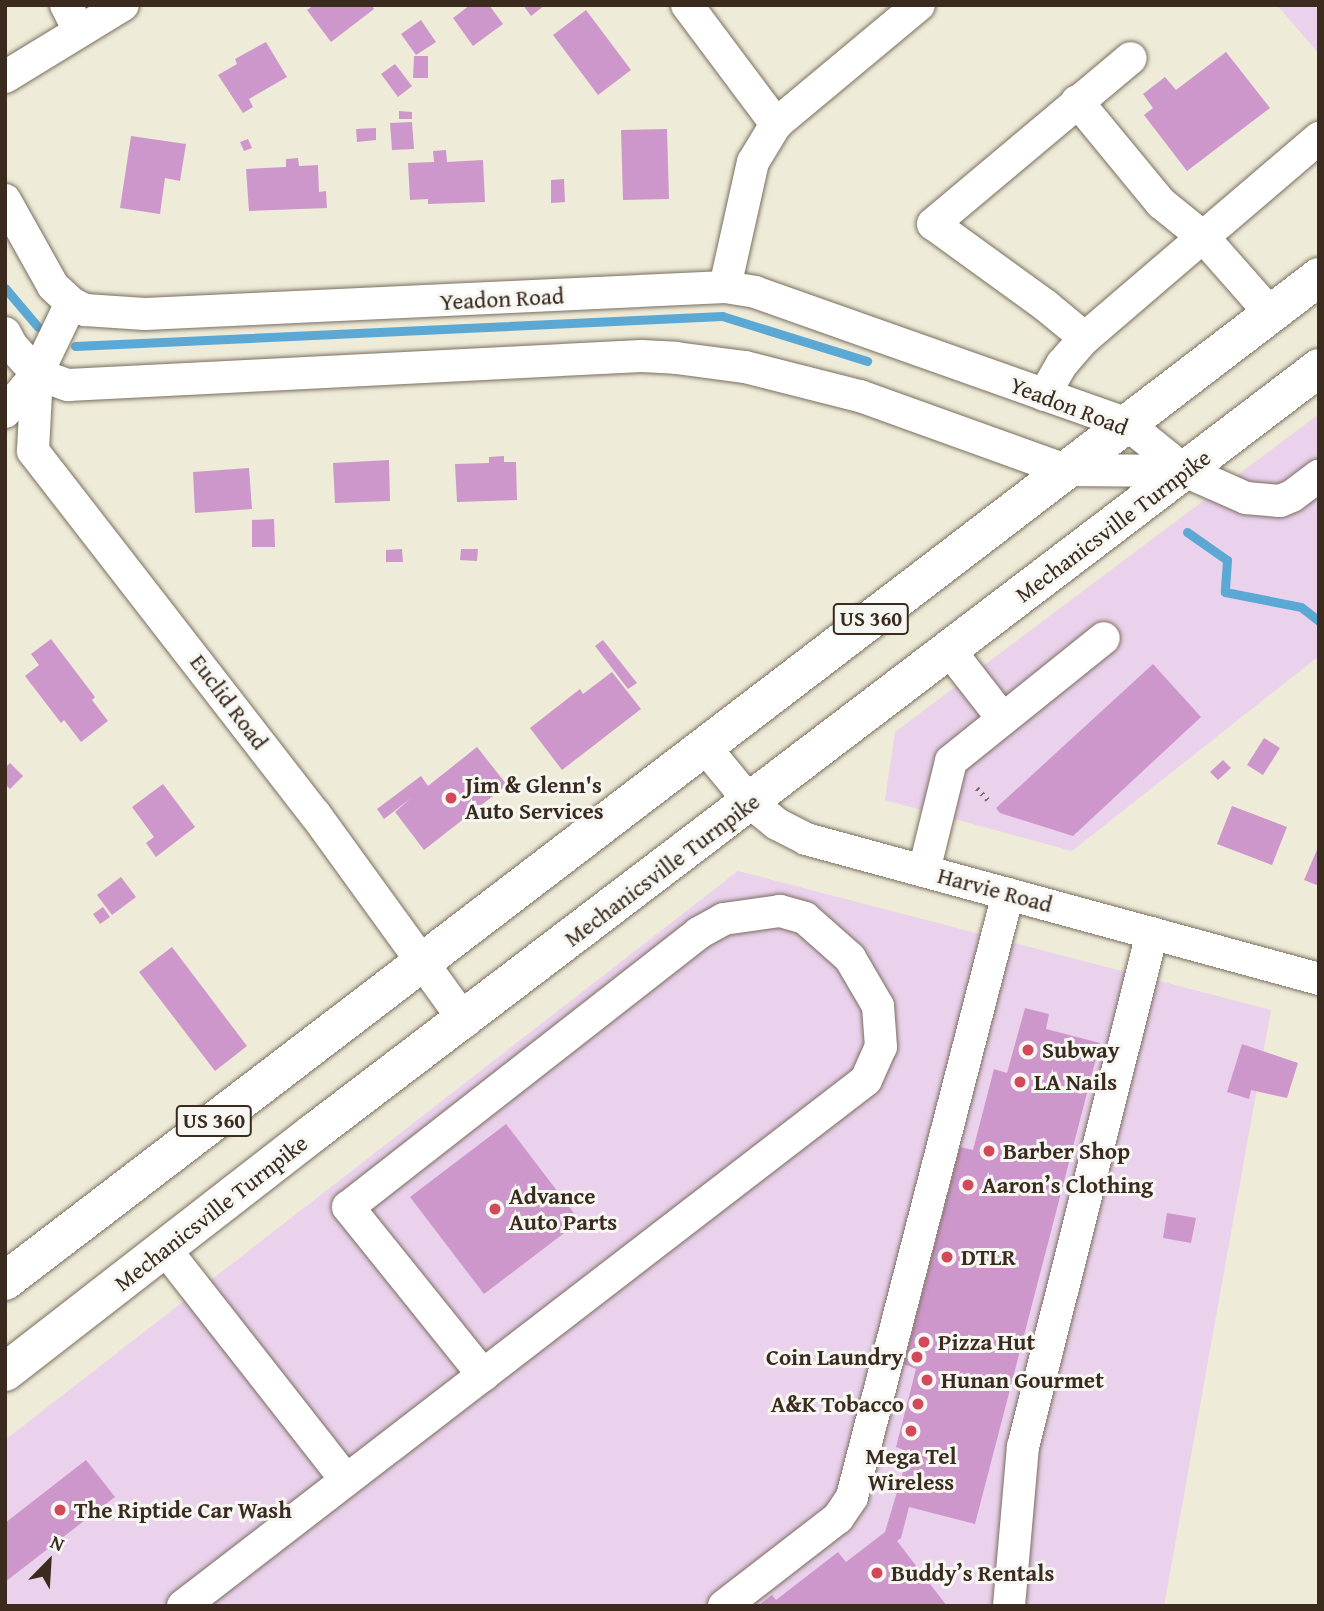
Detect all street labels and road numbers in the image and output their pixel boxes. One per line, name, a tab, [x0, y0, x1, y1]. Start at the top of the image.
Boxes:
street label: Yeadon Road	[439, 282, 565, 316]
street label: Yeadon Road	[1006, 371, 1132, 441]
street label: Mechanicsville Turnpike	[1010, 444, 1216, 608]
road number: US 360	[832, 602, 910, 636]
street label: Euclid Road	[184, 649, 274, 755]
street label: Mechanicsville Turnpike	[559, 788, 765, 952]
street label: Harvie Road	[935, 861, 1055, 919]
road number: US 360	[176, 1104, 252, 1138]
street label: Mechanicsville Turnpike	[109, 1129, 313, 1297]

